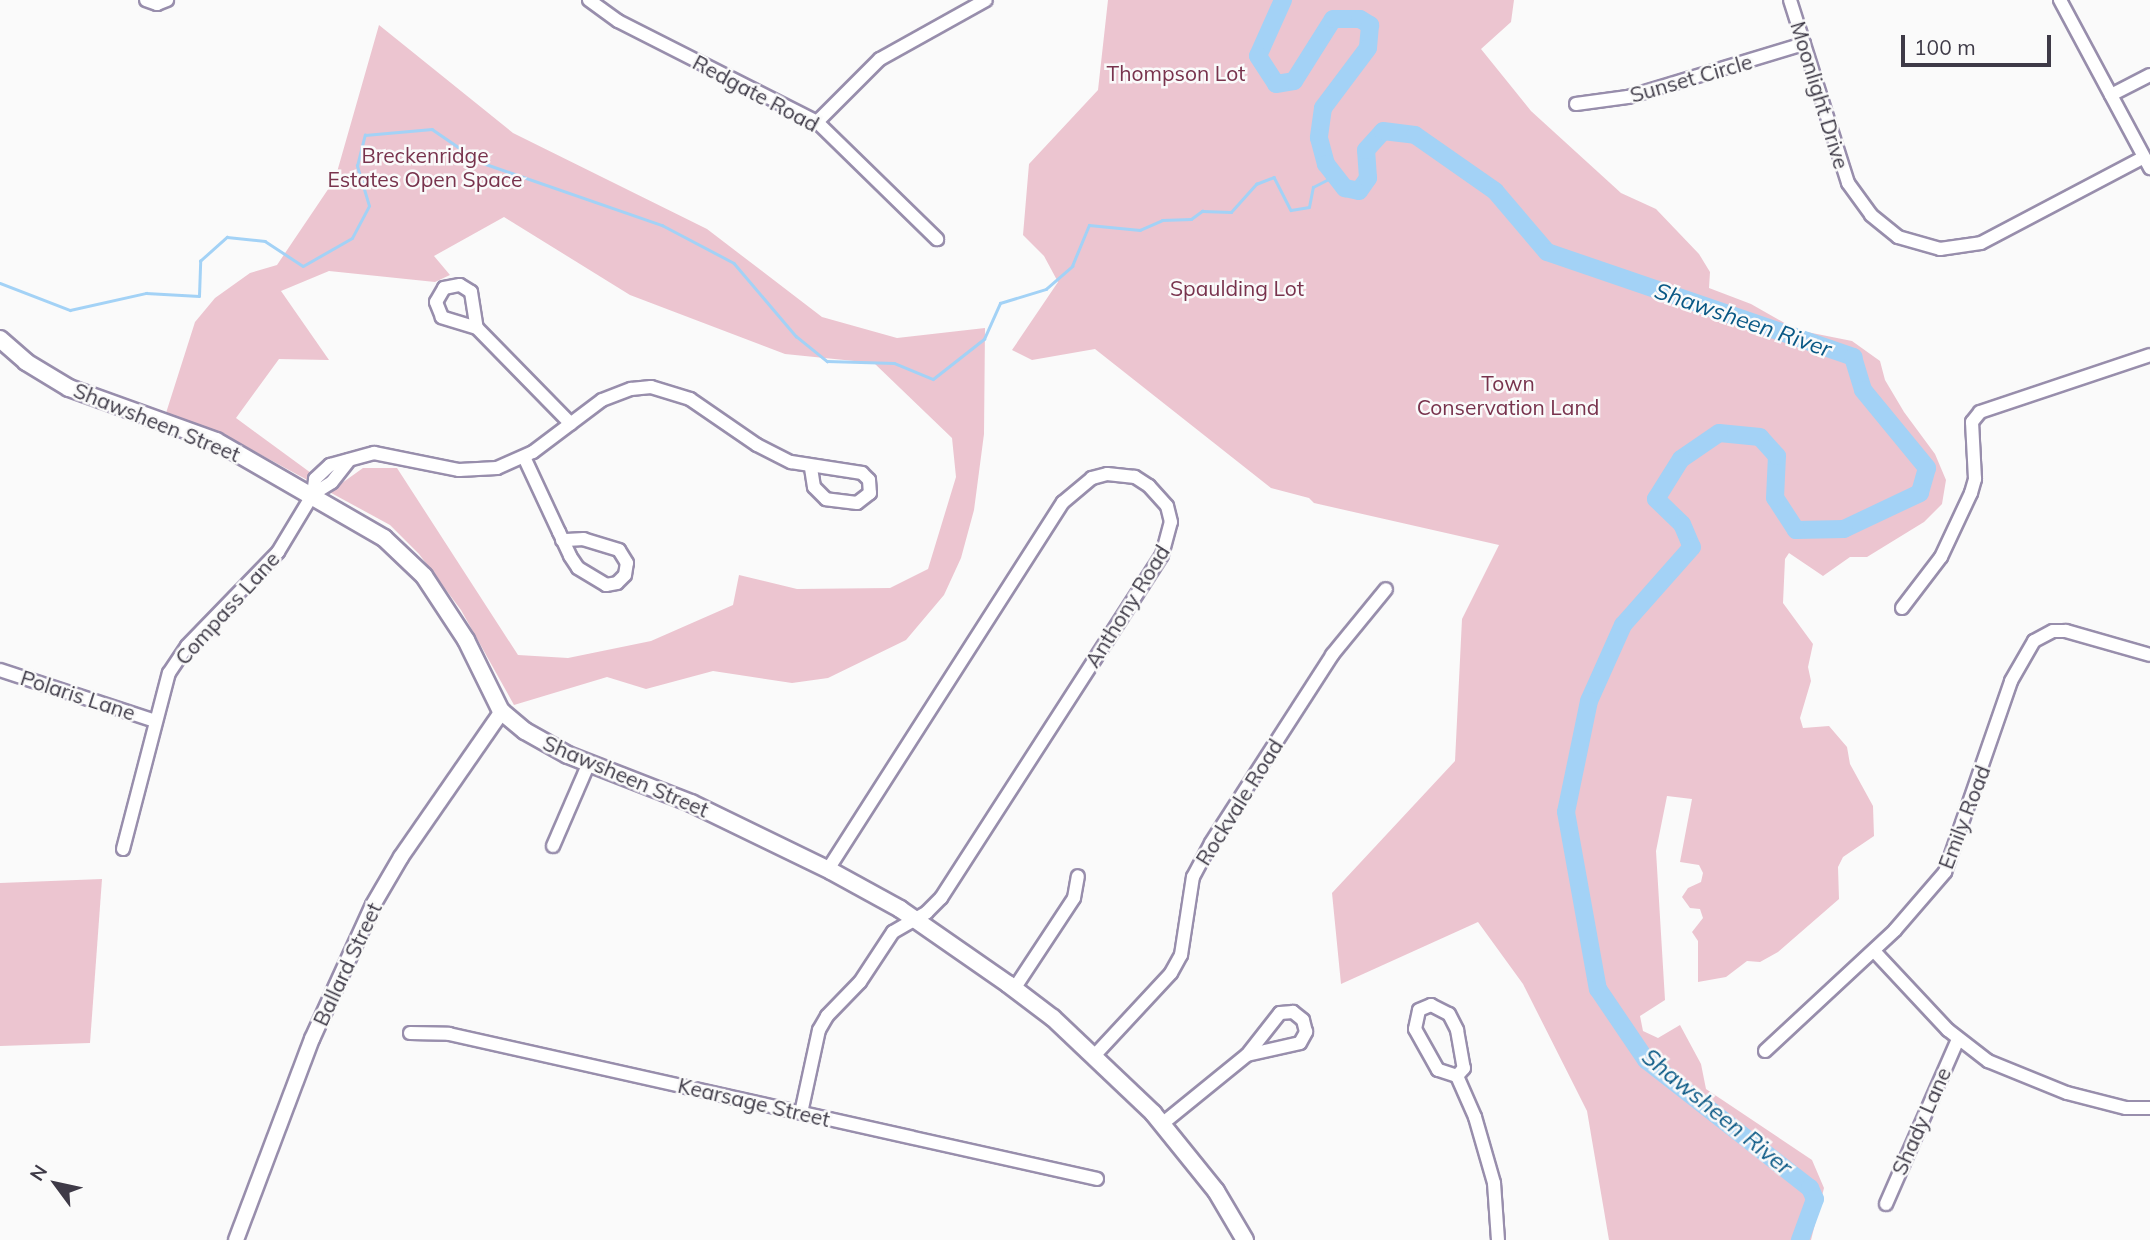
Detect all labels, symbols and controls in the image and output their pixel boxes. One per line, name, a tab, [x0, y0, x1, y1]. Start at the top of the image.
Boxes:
street label: Moonlight Drive	[1786, 18, 1854, 172]
scale bar	[1905, 21, 2056, 65]
text: 100 m	[1914, 34, 1976, 60]
street label: Redgate Road	[689, 49, 823, 137]
street label: Sunset Circle	[1627, 49, 1755, 107]
park label: Thompson Lot	[1107, 60, 1245, 86]
park label: Breckenridge Estates Open Space	[328, 142, 522, 192]
park label: Spaulding Lot	[1170, 275, 1304, 301]
water label: Shawsheen River	[1651, 277, 1835, 363]
park label: Town Conservation Land	[1417, 370, 1599, 420]
street label: Shawsheen Street	[70, 377, 244, 467]
street label: Anthony Road	[1079, 540, 1175, 672]
street label: Compass Lane	[170, 546, 284, 670]
street label: Polaris Lane	[17, 665, 139, 725]
street label: Shawsheen Street	[539, 730, 713, 822]
street label: Rockvale Road	[1190, 734, 1288, 870]
street label: Emily Road	[1933, 762, 1995, 872]
street label: Ballard Street	[307, 898, 387, 1030]
water label: Shawsheen River	[1636, 1043, 1798, 1181]
street label: Shady Lane	[1886, 1063, 1956, 1179]
street label: Kearsage Street	[676, 1072, 832, 1132]
north arrow	[21, 1149, 91, 1219]
text: N	[24, 1160, 52, 1185]

